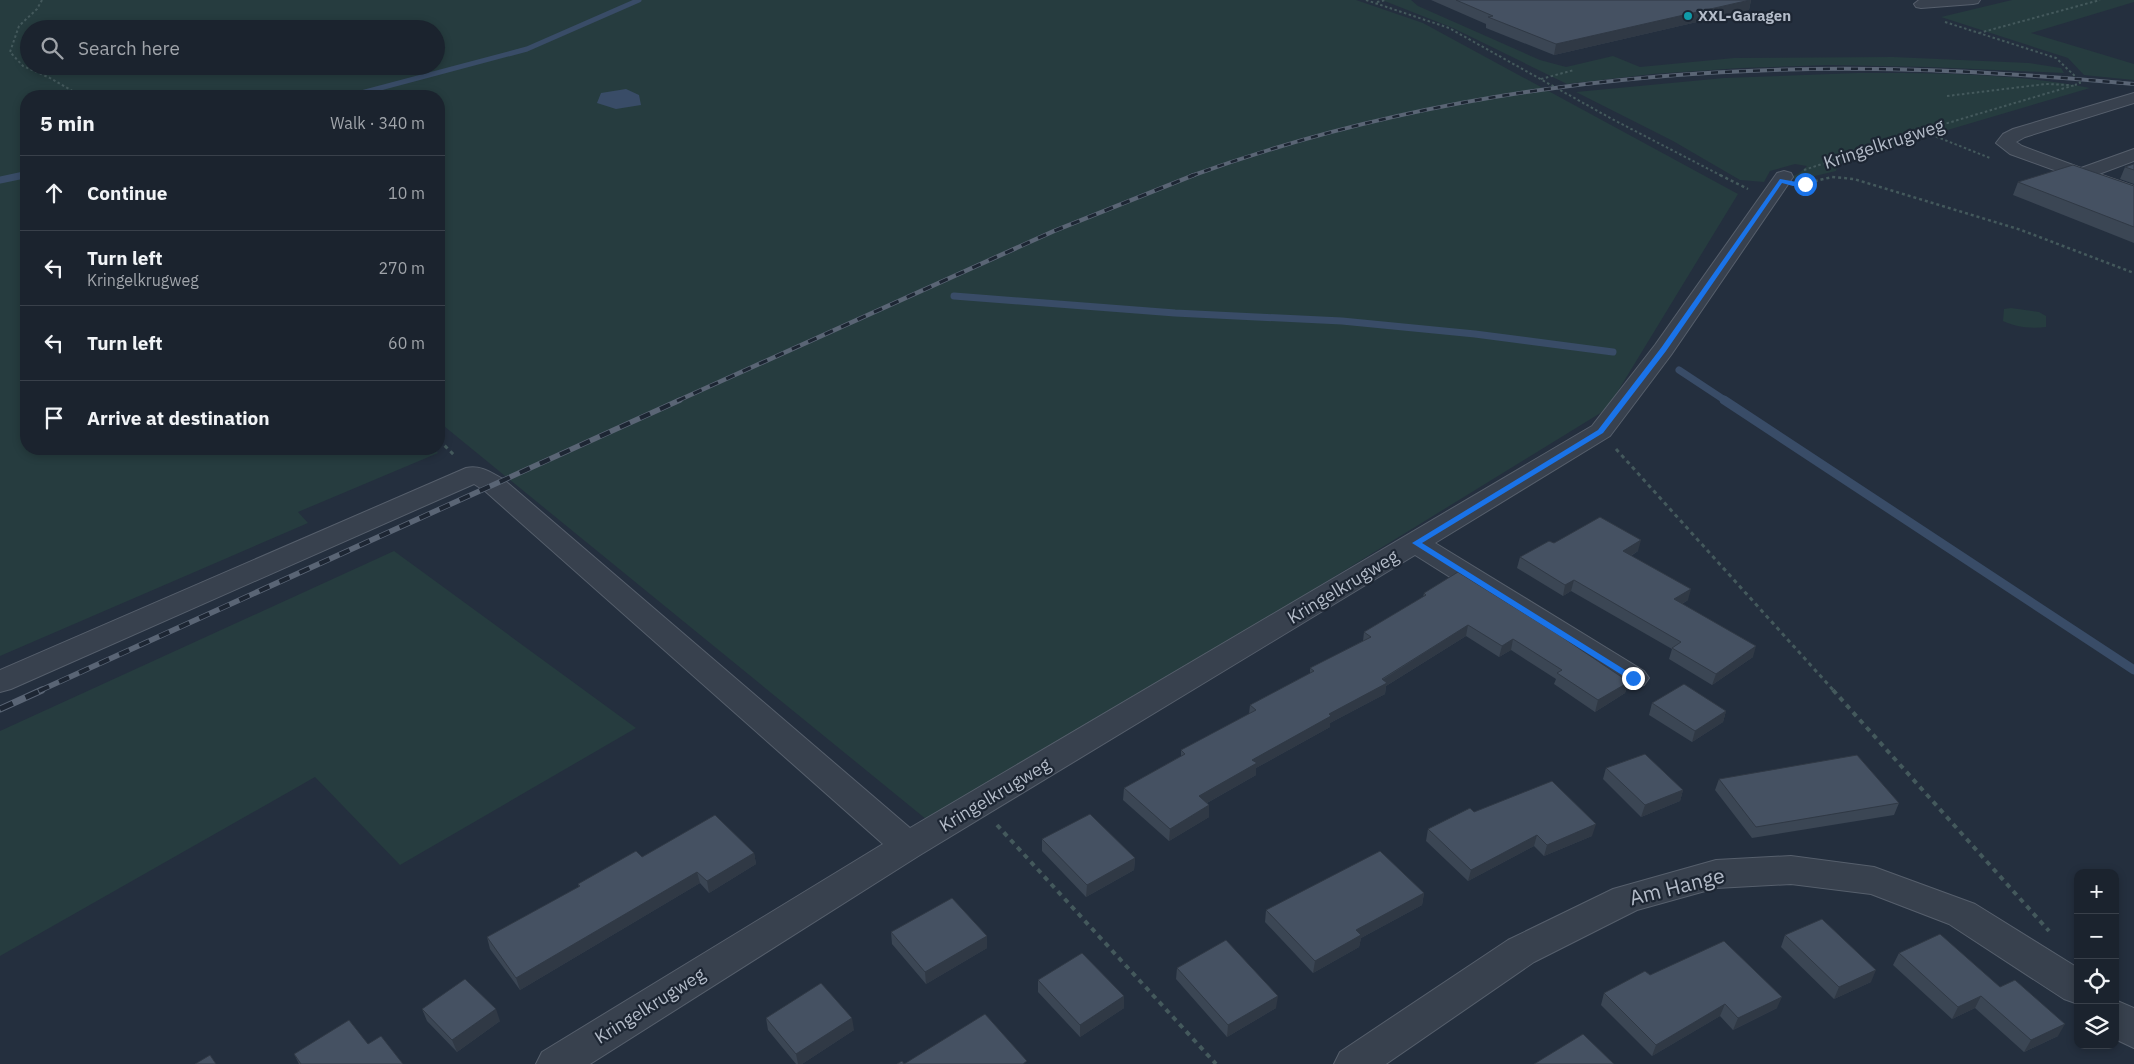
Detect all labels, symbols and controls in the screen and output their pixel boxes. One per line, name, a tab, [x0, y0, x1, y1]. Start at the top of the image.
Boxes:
place label: XXL-Garagen	[1698, 6, 1791, 25]
marker: XXL-Garagen	[1682, 10, 1694, 22]
search box	[20, 20, 445, 75]
icon: search	[38, 34, 66, 62]
text: Search here	[78, 36, 180, 60]
text: 5 min	[40, 109, 95, 137]
text: Walk · 340 m	[330, 113, 425, 133]
street label: Kringelkrugweg	[1820, 113, 1948, 174]
route start	[1794, 173, 1817, 196]
icon: ahead	[40, 179, 68, 207]
text: Continue	[87, 181, 167, 205]
text: 10 m	[388, 183, 425, 203]
text: Turn left	[87, 246, 163, 270]
icon: left	[40, 254, 68, 282]
text: 270 m	[378, 258, 425, 278]
text: Kringelkrugweg	[87, 270, 199, 290]
icon: left	[40, 329, 68, 357]
text: Turn left	[87, 331, 163, 355]
text: 60 m	[388, 333, 425, 353]
icon: arrive	[40, 404, 68, 432]
text: Arrive at destination	[87, 406, 270, 430]
street label: Kringelkrugweg	[1283, 544, 1403, 629]
route end	[1622, 667, 1645, 690]
street label: Kringelkrugweg	[935, 752, 1055, 837]
street label: Am Hange	[1626, 861, 1727, 911]
map controls	[2074, 869, 2119, 1049]
button: +	[2074, 869, 2119, 914]
button: −	[2074, 914, 2119, 959]
button: locate	[2074, 959, 2119, 1004]
street label: Kringelkrugweg	[590, 962, 710, 1049]
button: layers	[2074, 1004, 2119, 1049]

